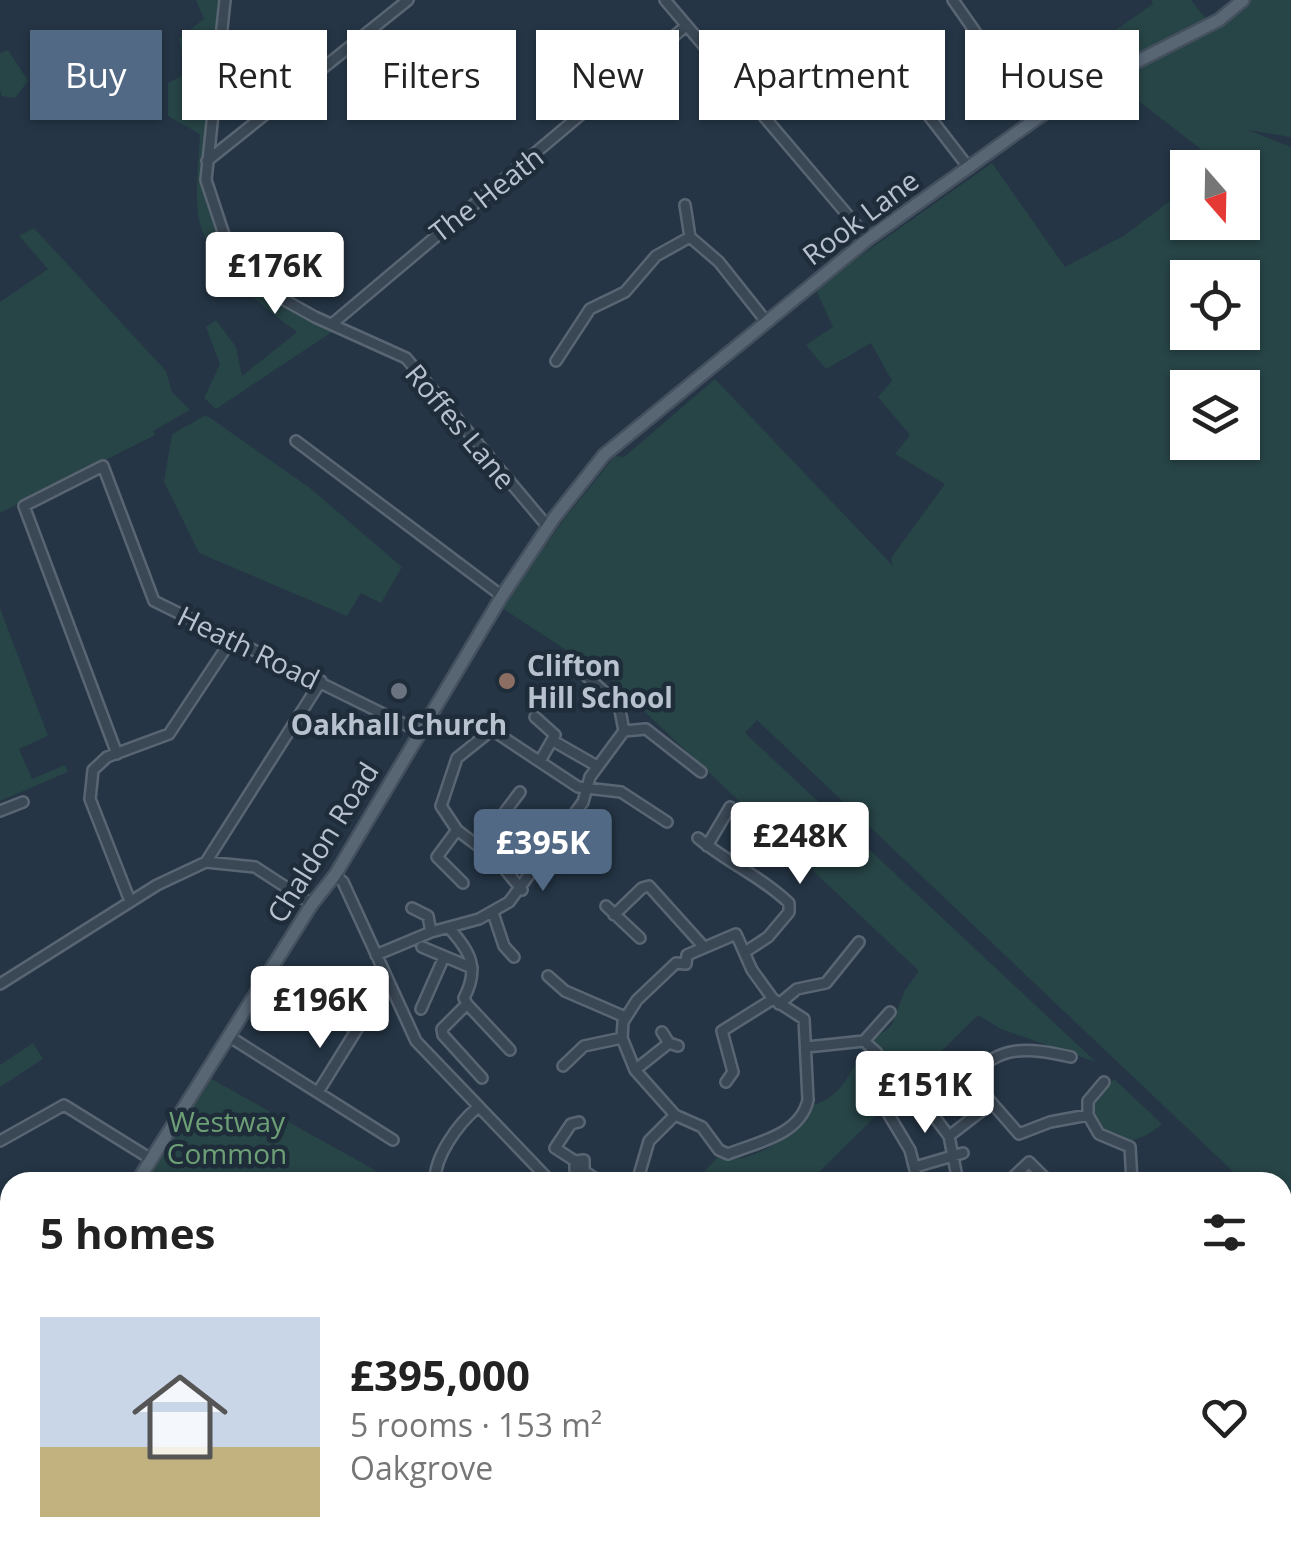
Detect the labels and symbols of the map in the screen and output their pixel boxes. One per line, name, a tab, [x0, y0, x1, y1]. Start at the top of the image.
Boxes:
street label: The Heath	[421, 138, 551, 250]
north arrow	[1170, 150, 1260, 240]
street label: Rook Lane	[794, 161, 926, 273]
pin: £176K	[205, 232, 345, 317]
street label: Roffes Lane	[397, 355, 525, 497]
street label: Heath Road	[172, 596, 326, 698]
place label: Clifton Hill School	[527, 646, 673, 716]
marker: Clifton Hill School	[496, 670, 518, 692]
marker: Oakhall Church	[388, 680, 410, 702]
place label: Oakhall Church	[291, 705, 507, 743]
street label: Chaldon Road	[257, 754, 387, 930]
pin: £248K	[730, 802, 870, 887]
pin: £395K	[473, 809, 613, 894]
pin: £196K	[250, 966, 390, 1051]
pin: £151K	[855, 1051, 995, 1136]
park label: Westway Common	[167, 1102, 287, 1172]

